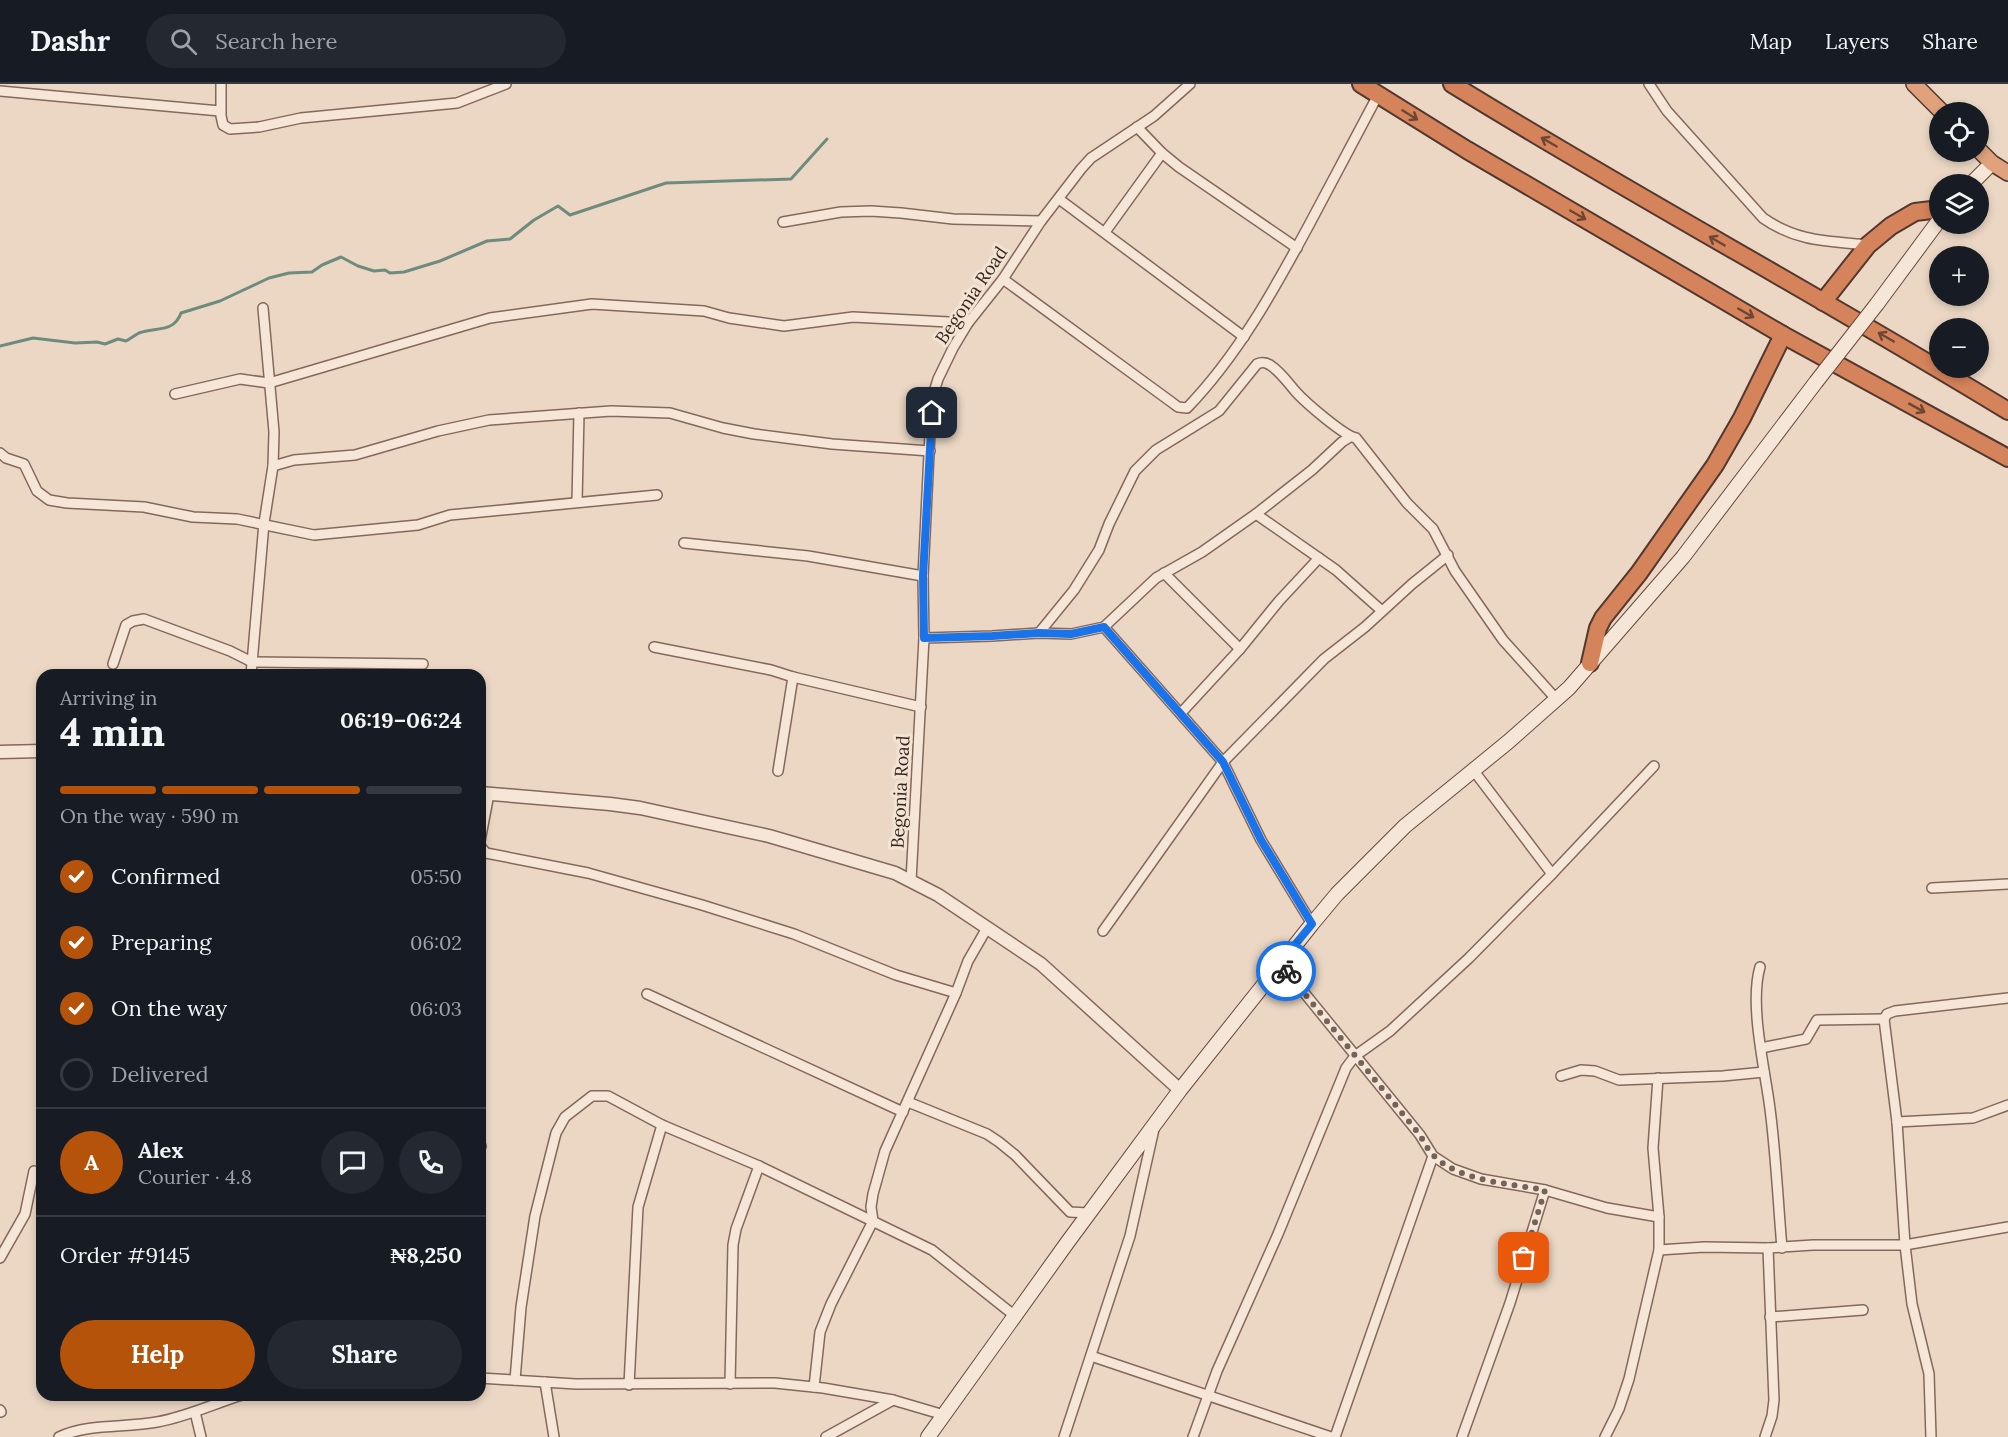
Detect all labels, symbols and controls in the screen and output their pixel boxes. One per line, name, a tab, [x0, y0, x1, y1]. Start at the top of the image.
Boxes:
search box	[146, 14, 566, 68]
text: Dashr	[30, 23, 110, 59]
icon: search	[167, 25, 200, 58]
text: Search here	[215, 27, 337, 55]
text: Map	[1749, 28, 1792, 55]
text: Layers	[1825, 28, 1889, 55]
text: Share	[1922, 28, 1978, 55]
map controls	[1929, 102, 1989, 378]
button: locate	[1929, 102, 1989, 162]
one-way arrow	[1402, 109, 1419, 122]
one-way arrow	[1541, 136, 1558, 148]
button: layers	[1929, 174, 1989, 234]
one-way arrow	[1569, 210, 1586, 222]
one-way arrow	[1709, 235, 1726, 247]
street label: Begonia Road	[930, 241, 1012, 348]
button: +	[1929, 246, 1989, 306]
one-way arrow	[1737, 308, 1754, 320]
button: −	[1929, 318, 1989, 378]
one-way arrow	[1878, 331, 1895, 343]
pin	[906, 387, 957, 438]
icon: home	[915, 396, 948, 429]
one-way arrow	[1908, 402, 1925, 414]
text: Arriving in	[60, 685, 157, 710]
text: 06:19–06:24	[340, 706, 462, 734]
text: 4 min	[60, 707, 165, 757]
street label: Begonia Road	[886, 735, 914, 849]
text: On the way · 590 m	[60, 803, 239, 828]
icon: check	[60, 860, 93, 893]
text: Confirmed	[111, 862, 220, 890]
text: 05:50	[410, 864, 462, 889]
icon: check	[60, 926, 93, 959]
text: Preparing	[111, 928, 211, 956]
text: 06:02	[410, 930, 462, 955]
courier	[1256, 941, 1316, 1001]
icon: bike	[1270, 955, 1303, 988]
icon: check	[60, 992, 93, 1025]
text: On the way	[111, 994, 227, 1022]
text: 06:03	[409, 996, 462, 1021]
text: Delivered	[111, 1060, 209, 1088]
button: chat	[321, 1131, 384, 1194]
button: phone	[399, 1131, 462, 1194]
text: Alex	[138, 1136, 183, 1164]
text: A	[84, 1148, 99, 1176]
text: Courier · 4.8	[138, 1164, 252, 1189]
pin	[1498, 1232, 1549, 1283]
text: Order #9145	[60, 1241, 190, 1269]
text: ₦8,250	[390, 1241, 462, 1269]
icon: bag	[1507, 1241, 1540, 1274]
button: Help	[60, 1320, 255, 1389]
button: Share	[267, 1320, 462, 1389]

